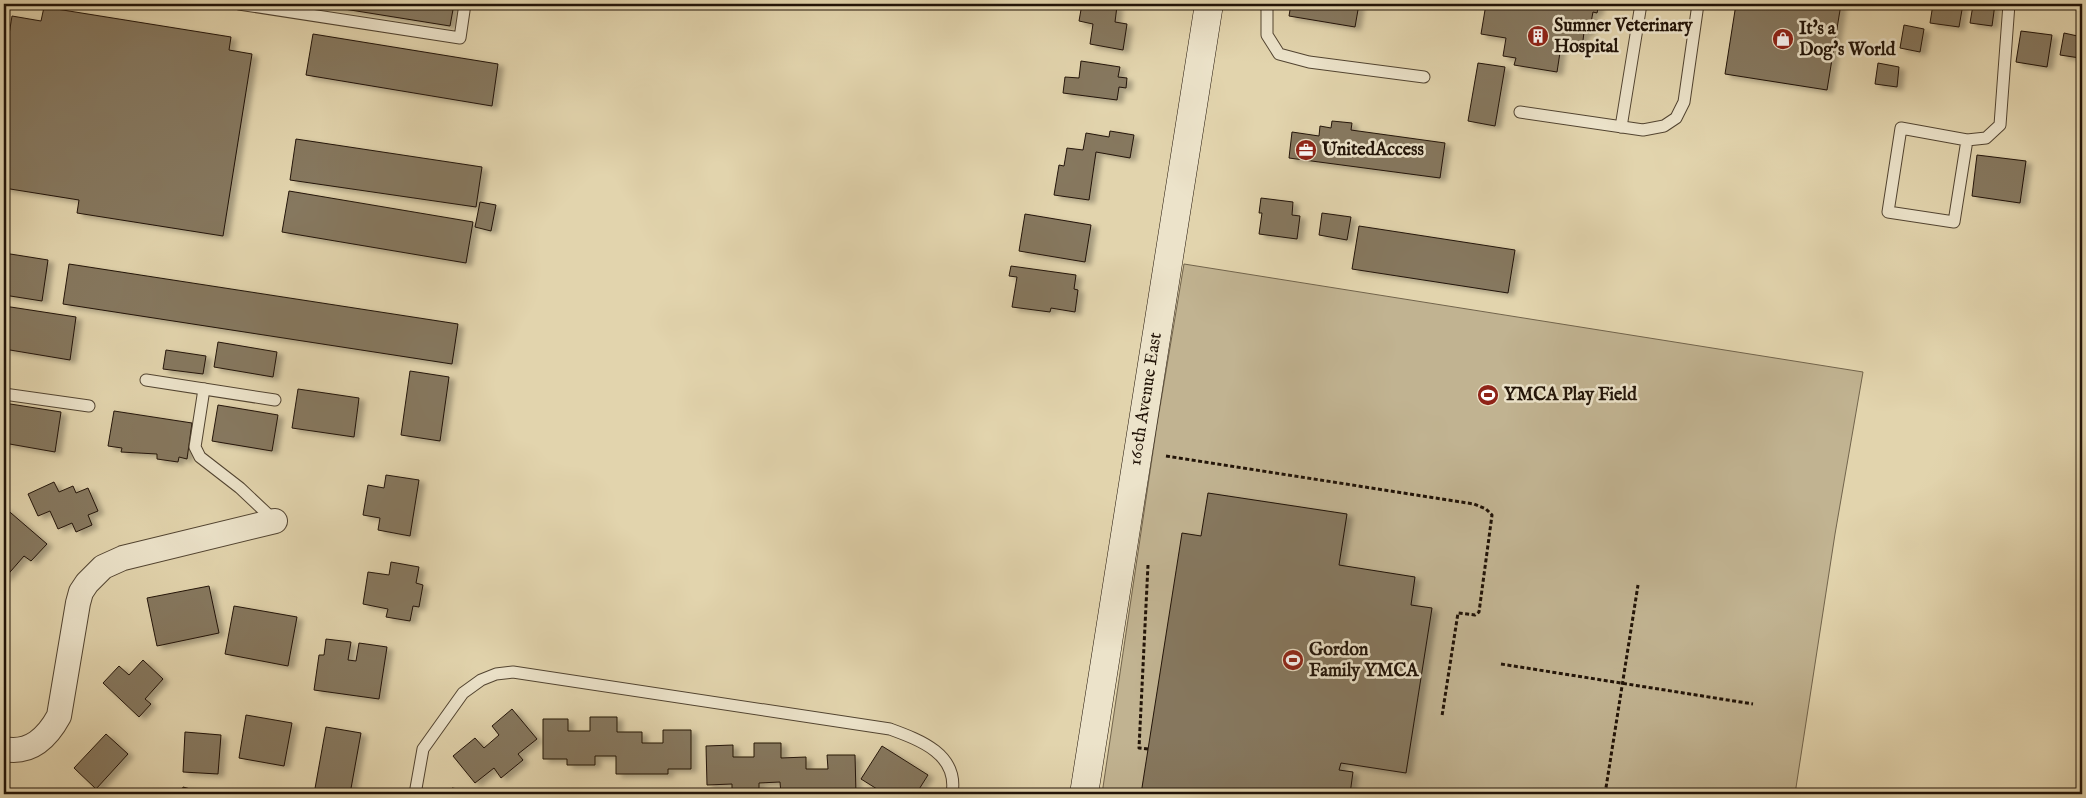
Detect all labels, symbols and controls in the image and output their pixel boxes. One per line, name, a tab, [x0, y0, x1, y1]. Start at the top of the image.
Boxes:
place label: Sumner Veterinary Hospital	[1554, 15, 1694, 59]
place label: It's a Dog's World	[1799, 18, 1896, 62]
building icon: Sumner Veterinary Hospital	[1526, 24, 1550, 48]
shop icon: It's a Dog's World	[1771, 27, 1795, 51]
office icon: UnitedAccess	[1294, 138, 1318, 162]
place label: UnitedAccess	[1321, 139, 1424, 162]
street label: 160th Avenue East	[1124, 331, 1168, 467]
sports icon: YMCA Play Field	[1476, 383, 1500, 407]
place label: YMCA Play Field	[1504, 384, 1637, 407]
place label: Gordon Family YMCA	[1309, 639, 1419, 683]
sports icon: Gordon Family YMCA	[1281, 648, 1305, 672]

